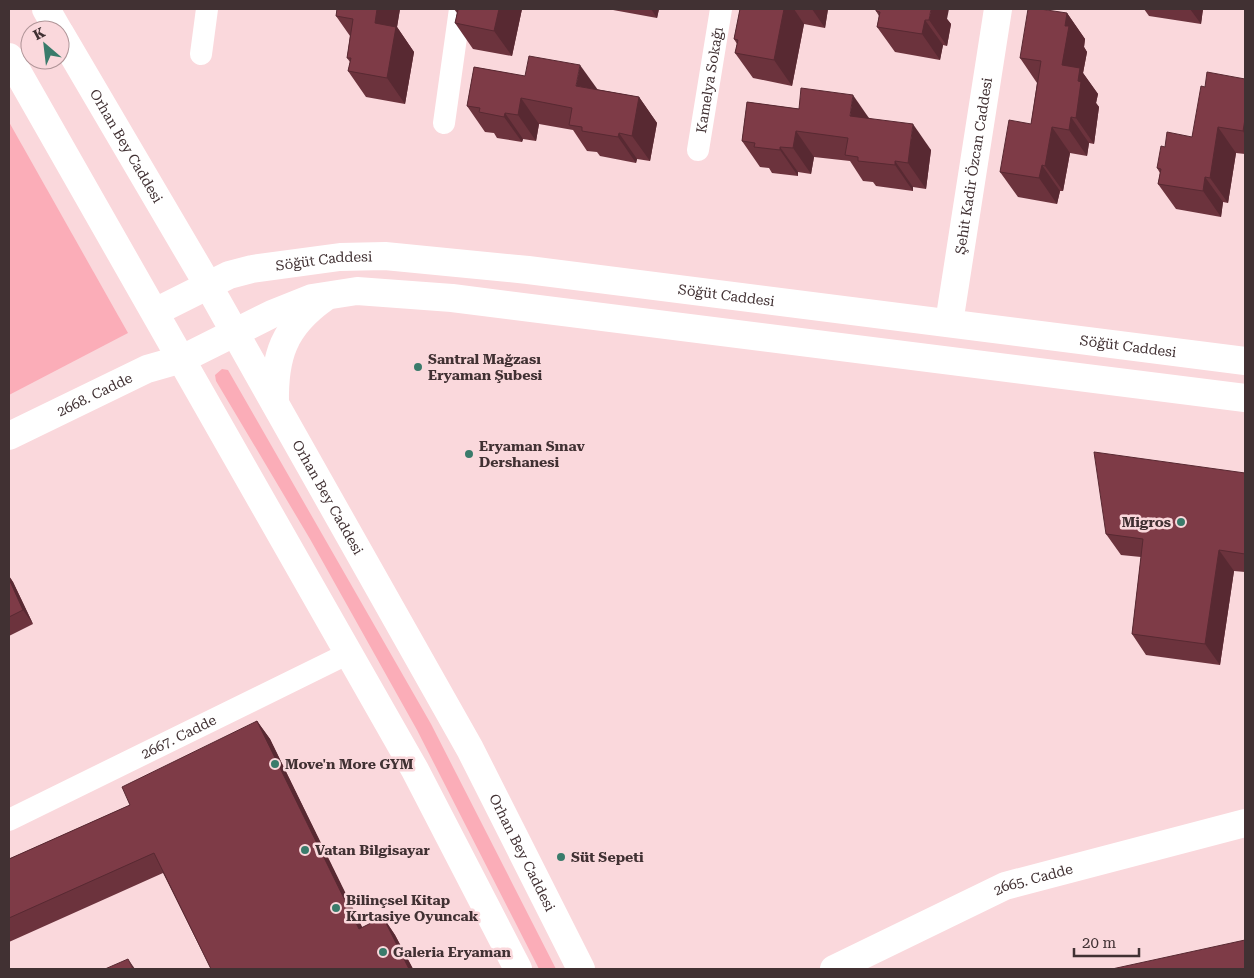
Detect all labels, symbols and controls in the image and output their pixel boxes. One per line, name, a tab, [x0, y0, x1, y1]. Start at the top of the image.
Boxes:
north arrow	[20, 20, 70, 70]
text: K	[30, 24, 48, 43]
street label: Kamelya Sokağı	[693, 25, 726, 134]
street label: Şehit Kadir Özcan Caddesi	[952, 76, 995, 256]
street label: Orhan Bey Caddesi	[87, 86, 166, 206]
street label: Söğüt Caddesi	[275, 248, 373, 274]
street label: Söğüt Caddesi	[677, 281, 776, 309]
street label: Söğüt Caddesi	[1079, 332, 1178, 360]
place label: Santral Mağzası Eryaman Şubesi	[428, 351, 543, 383]
marker: Santral Mağzası Eryaman Şubesi	[412, 361, 424, 373]
street label: 2668. Cadde	[54, 369, 135, 420]
street label: Orhan Bey Caddesi	[289, 437, 367, 558]
place label: Eryaman Sınav Dershanesi	[479, 438, 585, 470]
marker: Eryaman Sınav Dershanesi	[463, 448, 475, 460]
place label: Migros	[1122, 514, 1171, 530]
marker: Migros	[1175, 516, 1187, 528]
street label: 2667. Cadde	[138, 711, 219, 762]
place label: Move'n More GYM	[285, 756, 414, 772]
marker: Move'n More GYM	[269, 758, 281, 770]
street label: Orhan Bey Caddesi	[486, 791, 559, 914]
place label: Vatan Bilgisayar	[315, 842, 430, 858]
marker: Vatan Bilgisayar	[299, 844, 311, 856]
place label: Süt Sepeti	[571, 849, 644, 865]
marker: Süt Sepeti	[555, 851, 567, 863]
street label: 2665. Cadde	[991, 860, 1075, 898]
place label: Bilinçsel Kitap Kırtasiye Oyuncak	[346, 892, 479, 924]
marker: Bilinçsel Kitap Kırtasiye Oyuncak	[330, 902, 342, 914]
scale bar	[1074, 926, 1139, 958]
text: 20 m	[1082, 934, 1117, 952]
place label: Galeria Eryaman	[393, 944, 512, 960]
marker: Galeria Eryaman	[377, 946, 389, 958]

